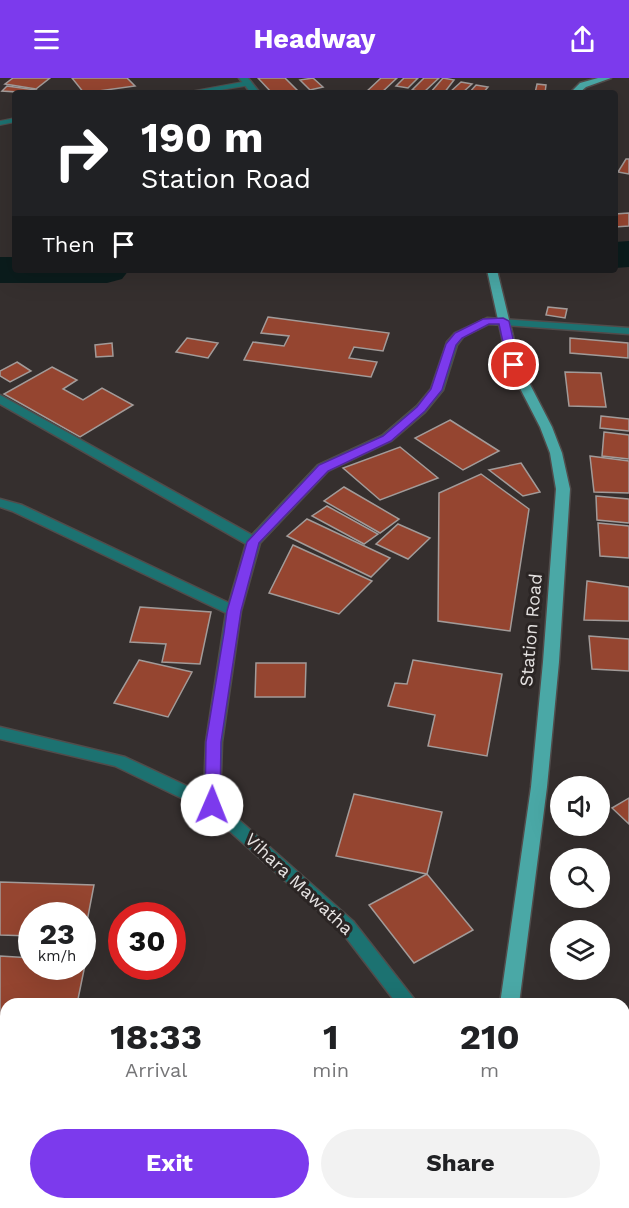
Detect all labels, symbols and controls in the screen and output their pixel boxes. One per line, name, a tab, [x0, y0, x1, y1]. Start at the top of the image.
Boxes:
icon: menu	[30, 23, 63, 56]
text: Headway	[253, 23, 376, 55]
icon: share	[566, 23, 599, 56]
text: 190 m	[141, 113, 264, 162]
icon: right	[42, 114, 120, 192]
text: Station Road	[141, 163, 311, 195]
icon: arrive	[107, 228, 140, 261]
text: Then	[42, 232, 95, 257]
pin	[488, 339, 539, 390]
icon: arrive	[497, 348, 530, 381]
street label: Station Road	[515, 573, 546, 687]
position arrow	[180, 773, 244, 837]
map controls	[550, 776, 610, 980]
button: sound	[550, 776, 610, 836]
street label: Vihara Mawatha	[241, 828, 358, 939]
button: search	[550, 848, 610, 908]
speed limit sign: 30	[108, 902, 186, 980]
text: 23	[39, 916, 75, 951]
button: layers	[550, 920, 610, 980]
text: km/h	[38, 947, 76, 965]
text: 18:33	[110, 1016, 202, 1058]
text: 1	[323, 1016, 338, 1058]
text: 210	[459, 1016, 520, 1058]
text: Arrival	[125, 1058, 187, 1082]
text: min	[312, 1058, 349, 1082]
text: m	[480, 1058, 499, 1082]
button: Exit	[30, 1129, 309, 1198]
button: Share	[321, 1129, 600, 1198]

